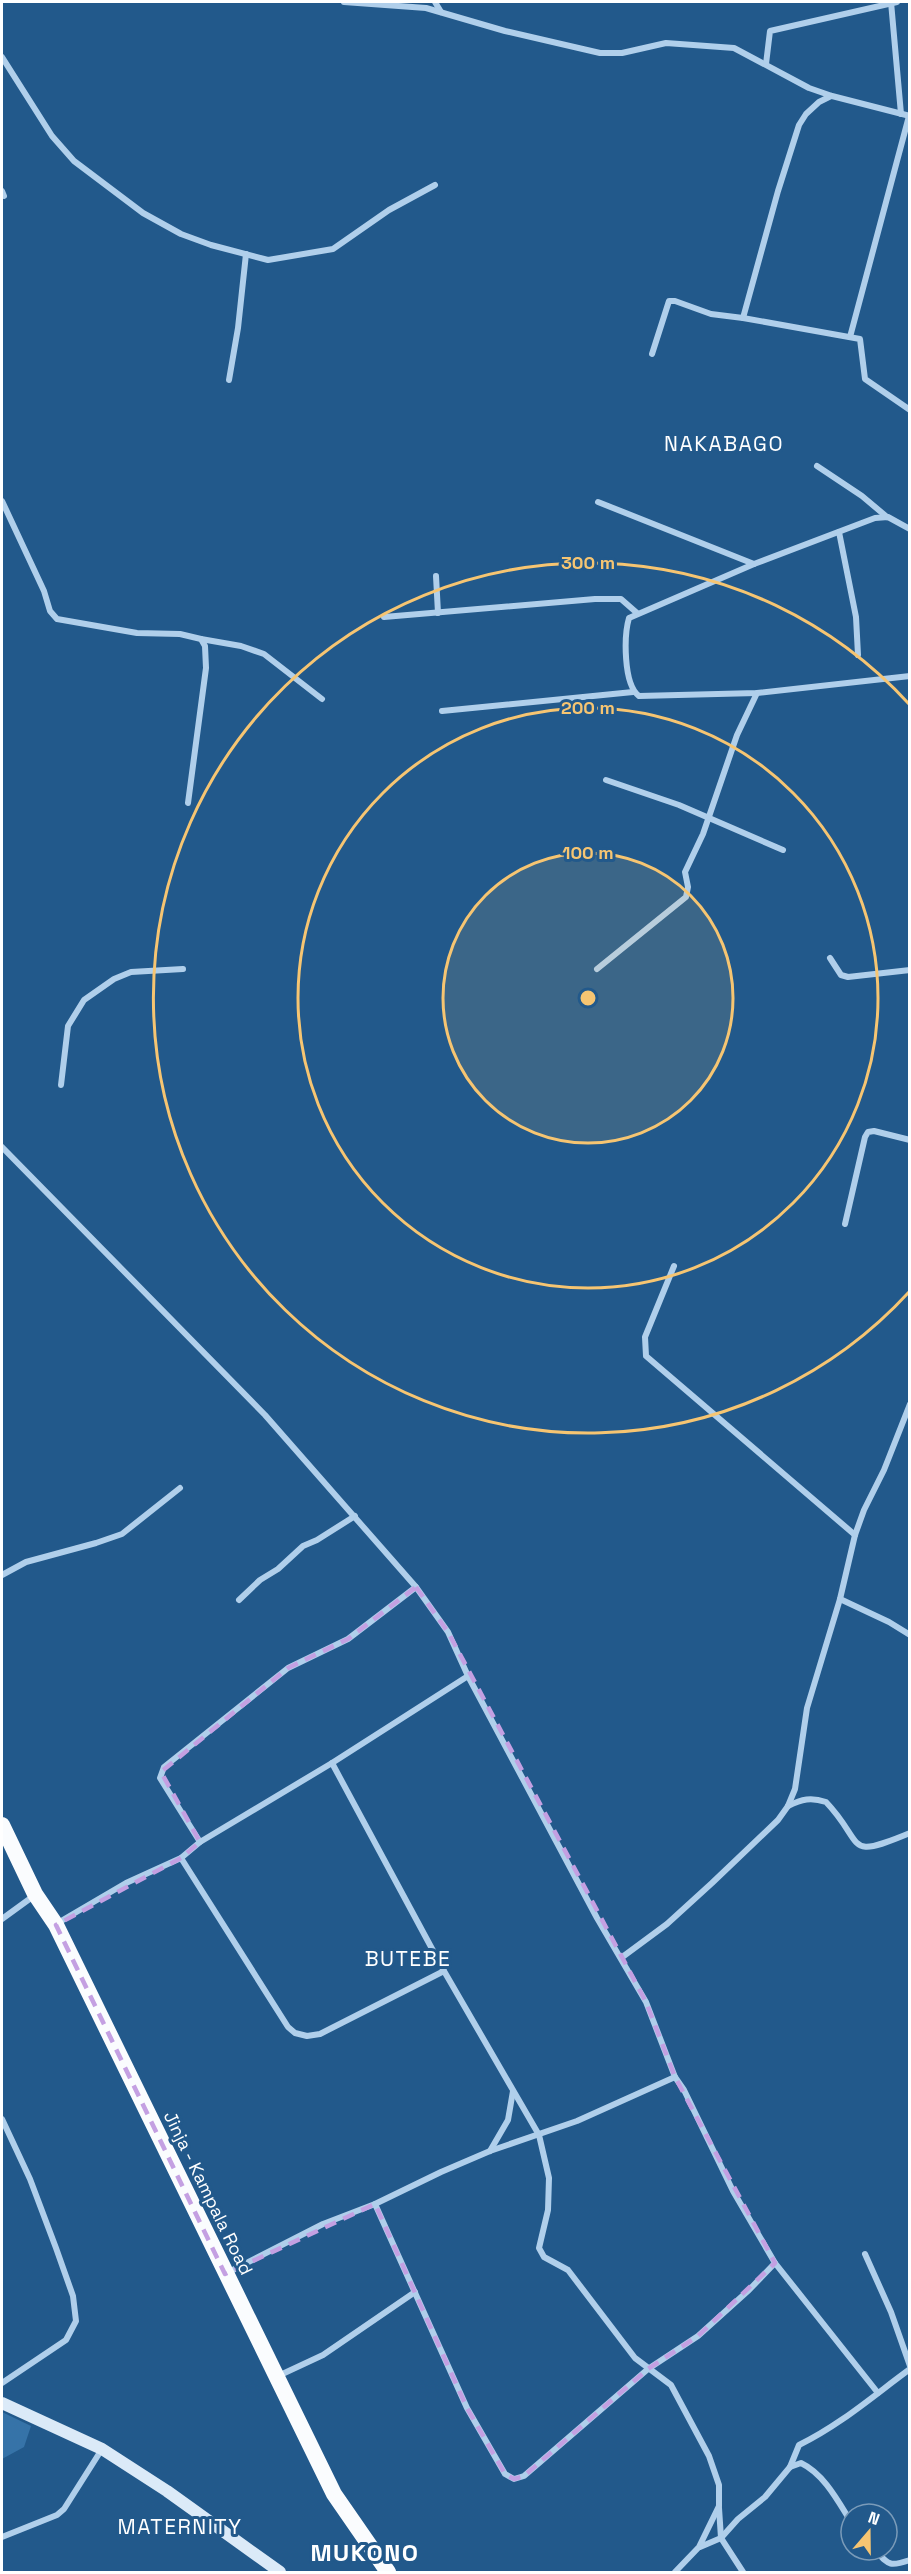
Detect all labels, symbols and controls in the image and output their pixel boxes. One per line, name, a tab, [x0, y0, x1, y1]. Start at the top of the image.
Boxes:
district label: NAKABAGO	[664, 430, 784, 457]
text: 300 m	[561, 551, 615, 574]
text: 200 m	[561, 696, 615, 719]
text: 100 m	[562, 841, 614, 864]
centre of rings	[578, 988, 598, 1008]
district label: BUTEBE	[365, 1945, 451, 1972]
street label: Jinja - Kampala Road	[159, 2107, 258, 2279]
north arrow	[839, 2502, 899, 2562]
text: N	[865, 2507, 883, 2530]
district label: MATERNITY	[118, 2513, 242, 2540]
district label: MUKONO	[310, 2537, 420, 2568]

